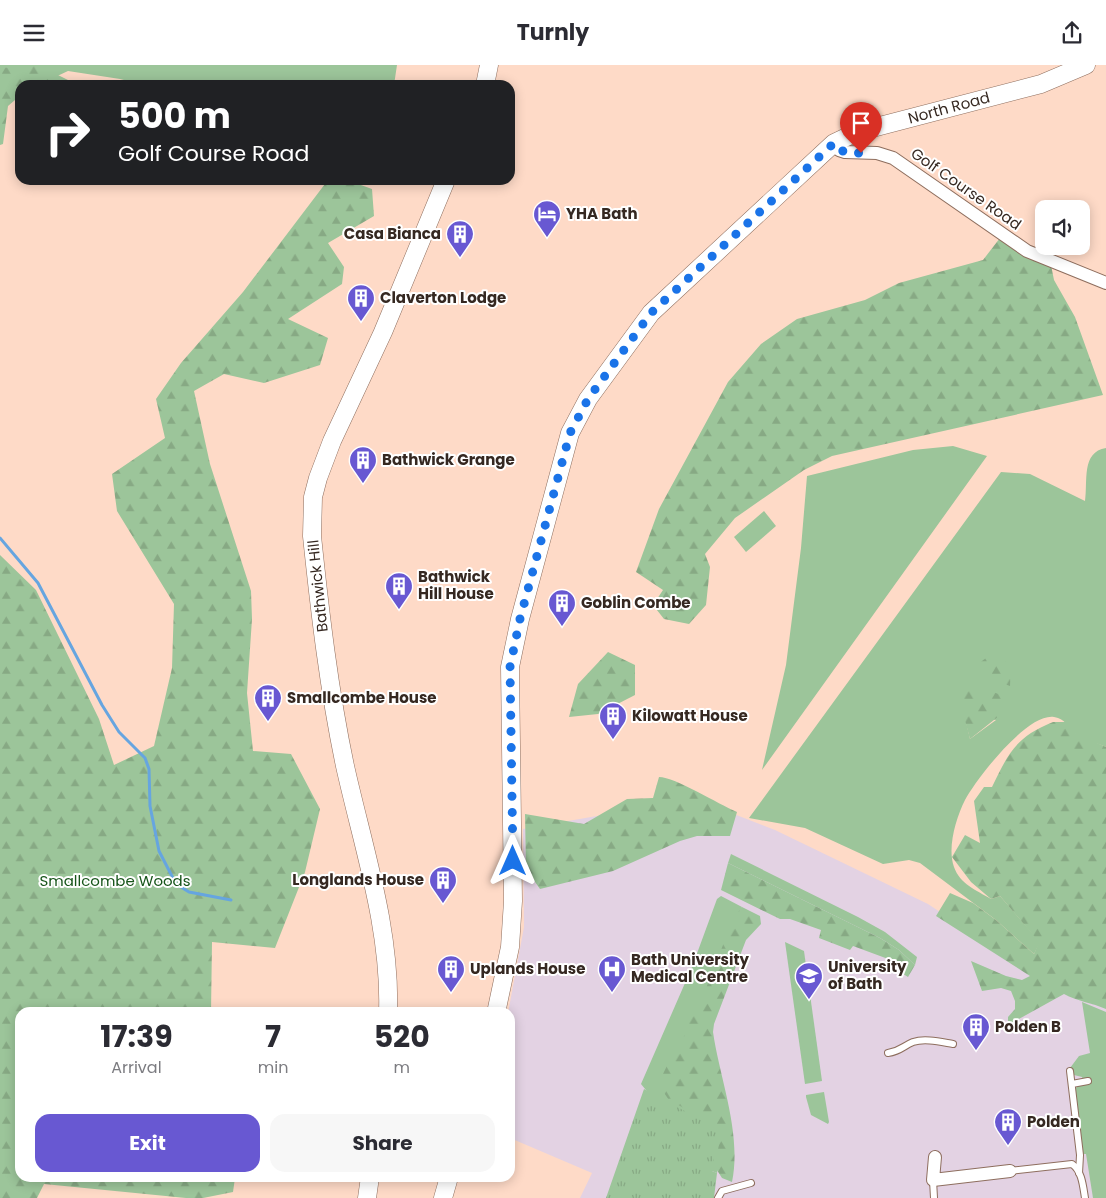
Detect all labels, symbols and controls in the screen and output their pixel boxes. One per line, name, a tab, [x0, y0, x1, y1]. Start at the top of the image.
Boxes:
text: Turnly	[517, 17, 589, 48]
icon: menu	[20, 19, 48, 47]
icon: share	[1058, 19, 1086, 47]
street label: North Road	[906, 87, 992, 129]
text: 500 m	[118, 91, 231, 140]
icon: right	[35, 100, 100, 165]
pin	[840, 102, 882, 153]
icon: arrive	[847, 109, 875, 137]
text: Golf Course Road	[118, 138, 309, 169]
street label: Golf Course Road	[907, 143, 1026, 235]
hotel icon: YHA Bath	[532, 199, 562, 238]
map controls	[1035, 200, 1090, 255]
button: sound	[1035, 200, 1090, 255]
place label: YHA Bath	[566, 203, 638, 224]
building icon: Casa Bianca	[445, 219, 475, 258]
place label: Casa Bianca	[344, 223, 441, 244]
building icon: Claverton Lodge	[346, 283, 376, 322]
place label: Claverton Lodge	[380, 287, 506, 308]
building icon: Bathwick Grange	[348, 445, 378, 484]
place label: Bathwick Grange	[382, 449, 515, 470]
street label: Bathwick Hill	[302, 539, 333, 633]
place label: Bathwick Hill House	[418, 566, 494, 604]
building icon: Bathwick Hill House	[384, 571, 414, 610]
building icon: Goblin Combe	[547, 588, 577, 627]
place label: Goblin Combe	[581, 592, 691, 613]
building icon: Smallcombe House	[253, 683, 283, 722]
place label: Smallcombe House	[287, 687, 437, 708]
building icon: Kilowatt House	[598, 701, 628, 740]
place label: Kilowatt House	[632, 705, 748, 726]
position arrow	[486, 834, 538, 886]
building icon: Longlands House	[428, 865, 458, 904]
place label: Longlands House	[292, 869, 424, 890]
park label: Smallcombe Woods	[39, 870, 191, 891]
place label: Bath University Medical Centre	[631, 949, 749, 987]
building icon: Uplands House	[436, 954, 466, 993]
hospital icon: Bath University Medical Centre	[597, 954, 627, 993]
place label: University of Bath	[828, 956, 907, 994]
place label: Uplands House	[470, 958, 585, 979]
school or university icon: University of Bath	[794, 961, 824, 1000]
building icon: Polden B	[961, 1012, 991, 1051]
text: 17:39	[100, 1015, 173, 1058]
text: 7	[265, 1015, 281, 1058]
text: 520	[374, 1015, 430, 1058]
place label: Polden B	[995, 1016, 1061, 1037]
text: Arrival	[111, 1056, 162, 1079]
text: min	[258, 1056, 288, 1079]
text: m	[393, 1056, 410, 1079]
building icon: Polden	[993, 1107, 1023, 1146]
place label: Polden	[1027, 1111, 1080, 1132]
button: Exit	[35, 1114, 260, 1172]
button: Share	[270, 1114, 495, 1172]

